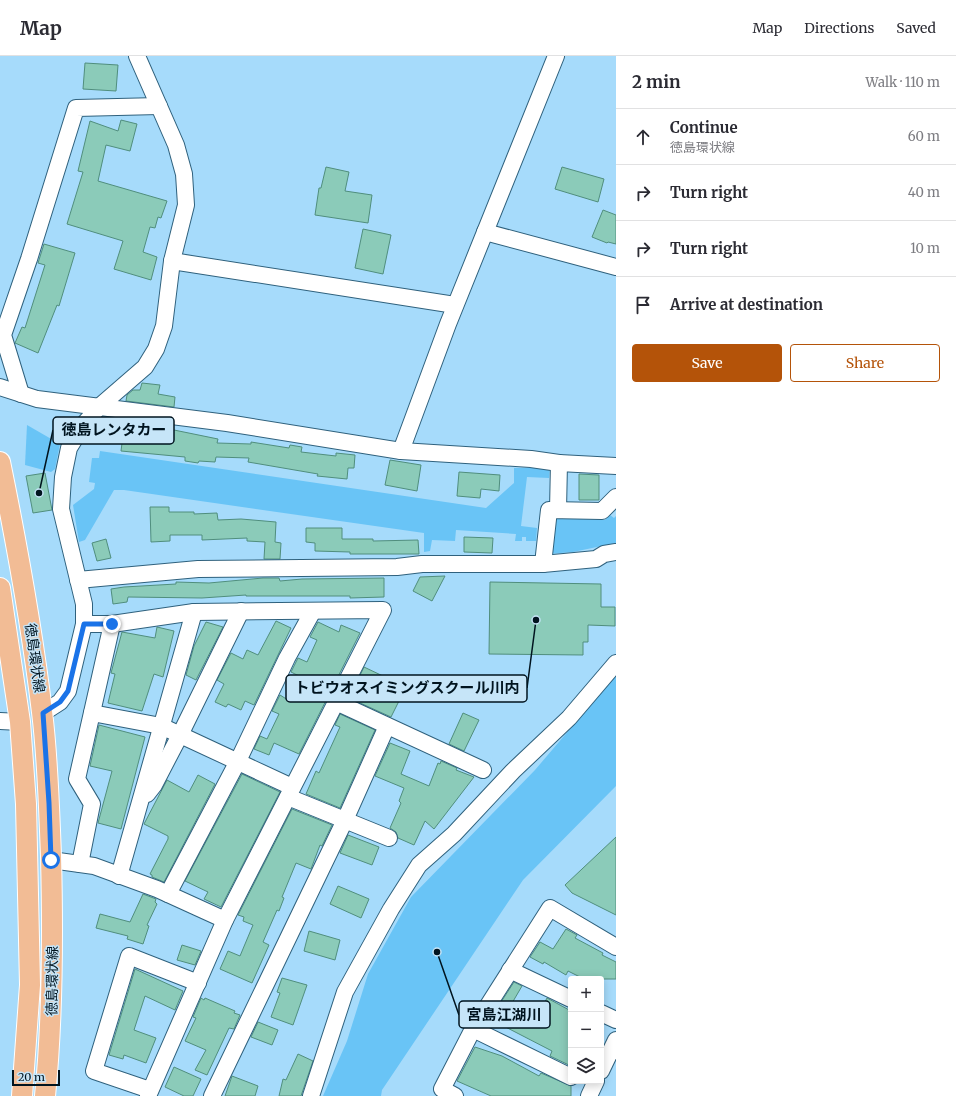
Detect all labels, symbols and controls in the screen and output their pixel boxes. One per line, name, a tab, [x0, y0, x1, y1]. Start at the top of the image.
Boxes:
text: Map	[20, 16, 62, 40]
text: Map	[752, 19, 782, 37]
text: Directions	[804, 19, 874, 37]
text: Saved	[896, 19, 936, 37]
text: 2 min	[632, 71, 680, 93]
text: Walk · 110 m	[865, 74, 940, 91]
text: Continue	[670, 118, 738, 137]
icon: ahead	[632, 126, 654, 148]
text: 60 m	[908, 128, 940, 145]
text: 徳島環状線	[670, 139, 735, 156]
icon: right	[632, 182, 654, 204]
text: Turn right	[670, 183, 748, 202]
text: 40 m	[908, 184, 940, 201]
icon: right	[632, 238, 654, 260]
text: Turn right	[670, 239, 748, 258]
text: 10 m	[910, 240, 940, 257]
icon: arrive	[632, 294, 654, 316]
text: Arrive at destination	[670, 295, 823, 314]
button: Save	[632, 344, 782, 382]
button: Share	[790, 344, 940, 382]
callout: 徳島レンタカー	[53, 417, 174, 444]
text: 徳島レンタカー	[61, 420, 167, 439]
route end	[103, 615, 121, 633]
street label: 徳島環状線	[21, 622, 49, 694]
callout: トビウオスイミングスクール川内	[286, 675, 527, 702]
text: トビウオスイミングスクール川内	[294, 678, 520, 697]
route start	[42, 851, 60, 869]
street label: 徳島環状線	[42, 946, 62, 1016]
map controls	[568, 976, 604, 1084]
button: +	[568, 976, 604, 1012]
callout: 宮島江湖川	[459, 1001, 550, 1028]
text: 宮島江湖川	[466, 1005, 542, 1024]
button: −	[568, 1012, 604, 1048]
button: layers	[568, 1048, 604, 1084]
scale bar	[12, 1068, 60, 1087]
text: 20 m	[18, 1070, 45, 1084]

